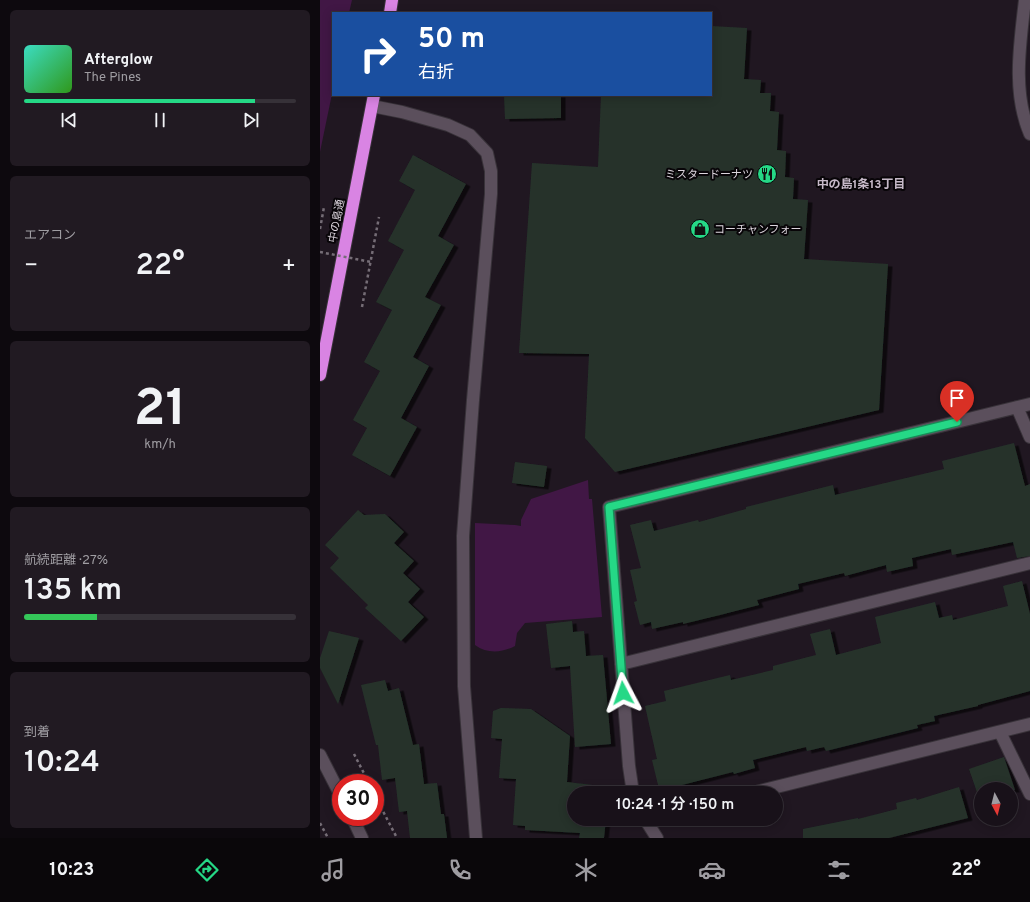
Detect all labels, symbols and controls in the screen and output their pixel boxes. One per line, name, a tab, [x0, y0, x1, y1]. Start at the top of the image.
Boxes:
text: 50 m	[418, 22, 485, 58]
icon: right	[352, 28, 404, 80]
text: Afterglow	[84, 51, 153, 70]
text: 右折	[418, 62, 454, 85]
text: The Pines	[84, 70, 141, 86]
icon: previous	[58, 109, 80, 131]
icon: pause	[149, 109, 171, 131]
icon: next	[240, 109, 262, 131]
restaurant icon: ミスタードーナツ	[756, 163, 778, 185]
place label: ミスタードーナツ	[665, 168, 753, 182]
district label: 中の島1条13丁目	[817, 177, 905, 193]
street label: 中の島通	[326, 198, 348, 244]
shop icon: コーチャンフォー	[689, 218, 711, 240]
place label: コーチャンフォー	[714, 223, 802, 237]
text: エアコン	[24, 228, 76, 244]
text: 22°	[135, 248, 185, 285]
text: −	[24, 253, 38, 280]
text: +	[282, 253, 296, 280]
text: 21	[134, 378, 186, 444]
pin	[940, 381, 974, 422]
icon: arrive	[946, 387, 968, 409]
text: km/h	[144, 437, 176, 453]
text: 航続距離 · 27%	[24, 553, 108, 569]
text: 135 km	[24, 573, 122, 610]
position arrow	[602, 672, 644, 714]
text: 到着	[24, 725, 50, 741]
text: 10:24	[24, 745, 100, 782]
speed limit sign: 30	[332, 774, 384, 826]
north arrow	[974, 782, 1018, 826]
map controls	[974, 782, 1018, 826]
text: 10:24 · 1 分 · 150 m	[616, 796, 734, 815]
icon: directions	[193, 856, 221, 884]
icon: music	[319, 856, 347, 884]
icon: phone	[446, 856, 474, 884]
icon: climate	[572, 856, 600, 884]
icon: car	[698, 856, 726, 884]
icon: filters	[825, 856, 853, 884]
text: 10:23	[49, 859, 94, 882]
text: 22°	[951, 859, 981, 882]

